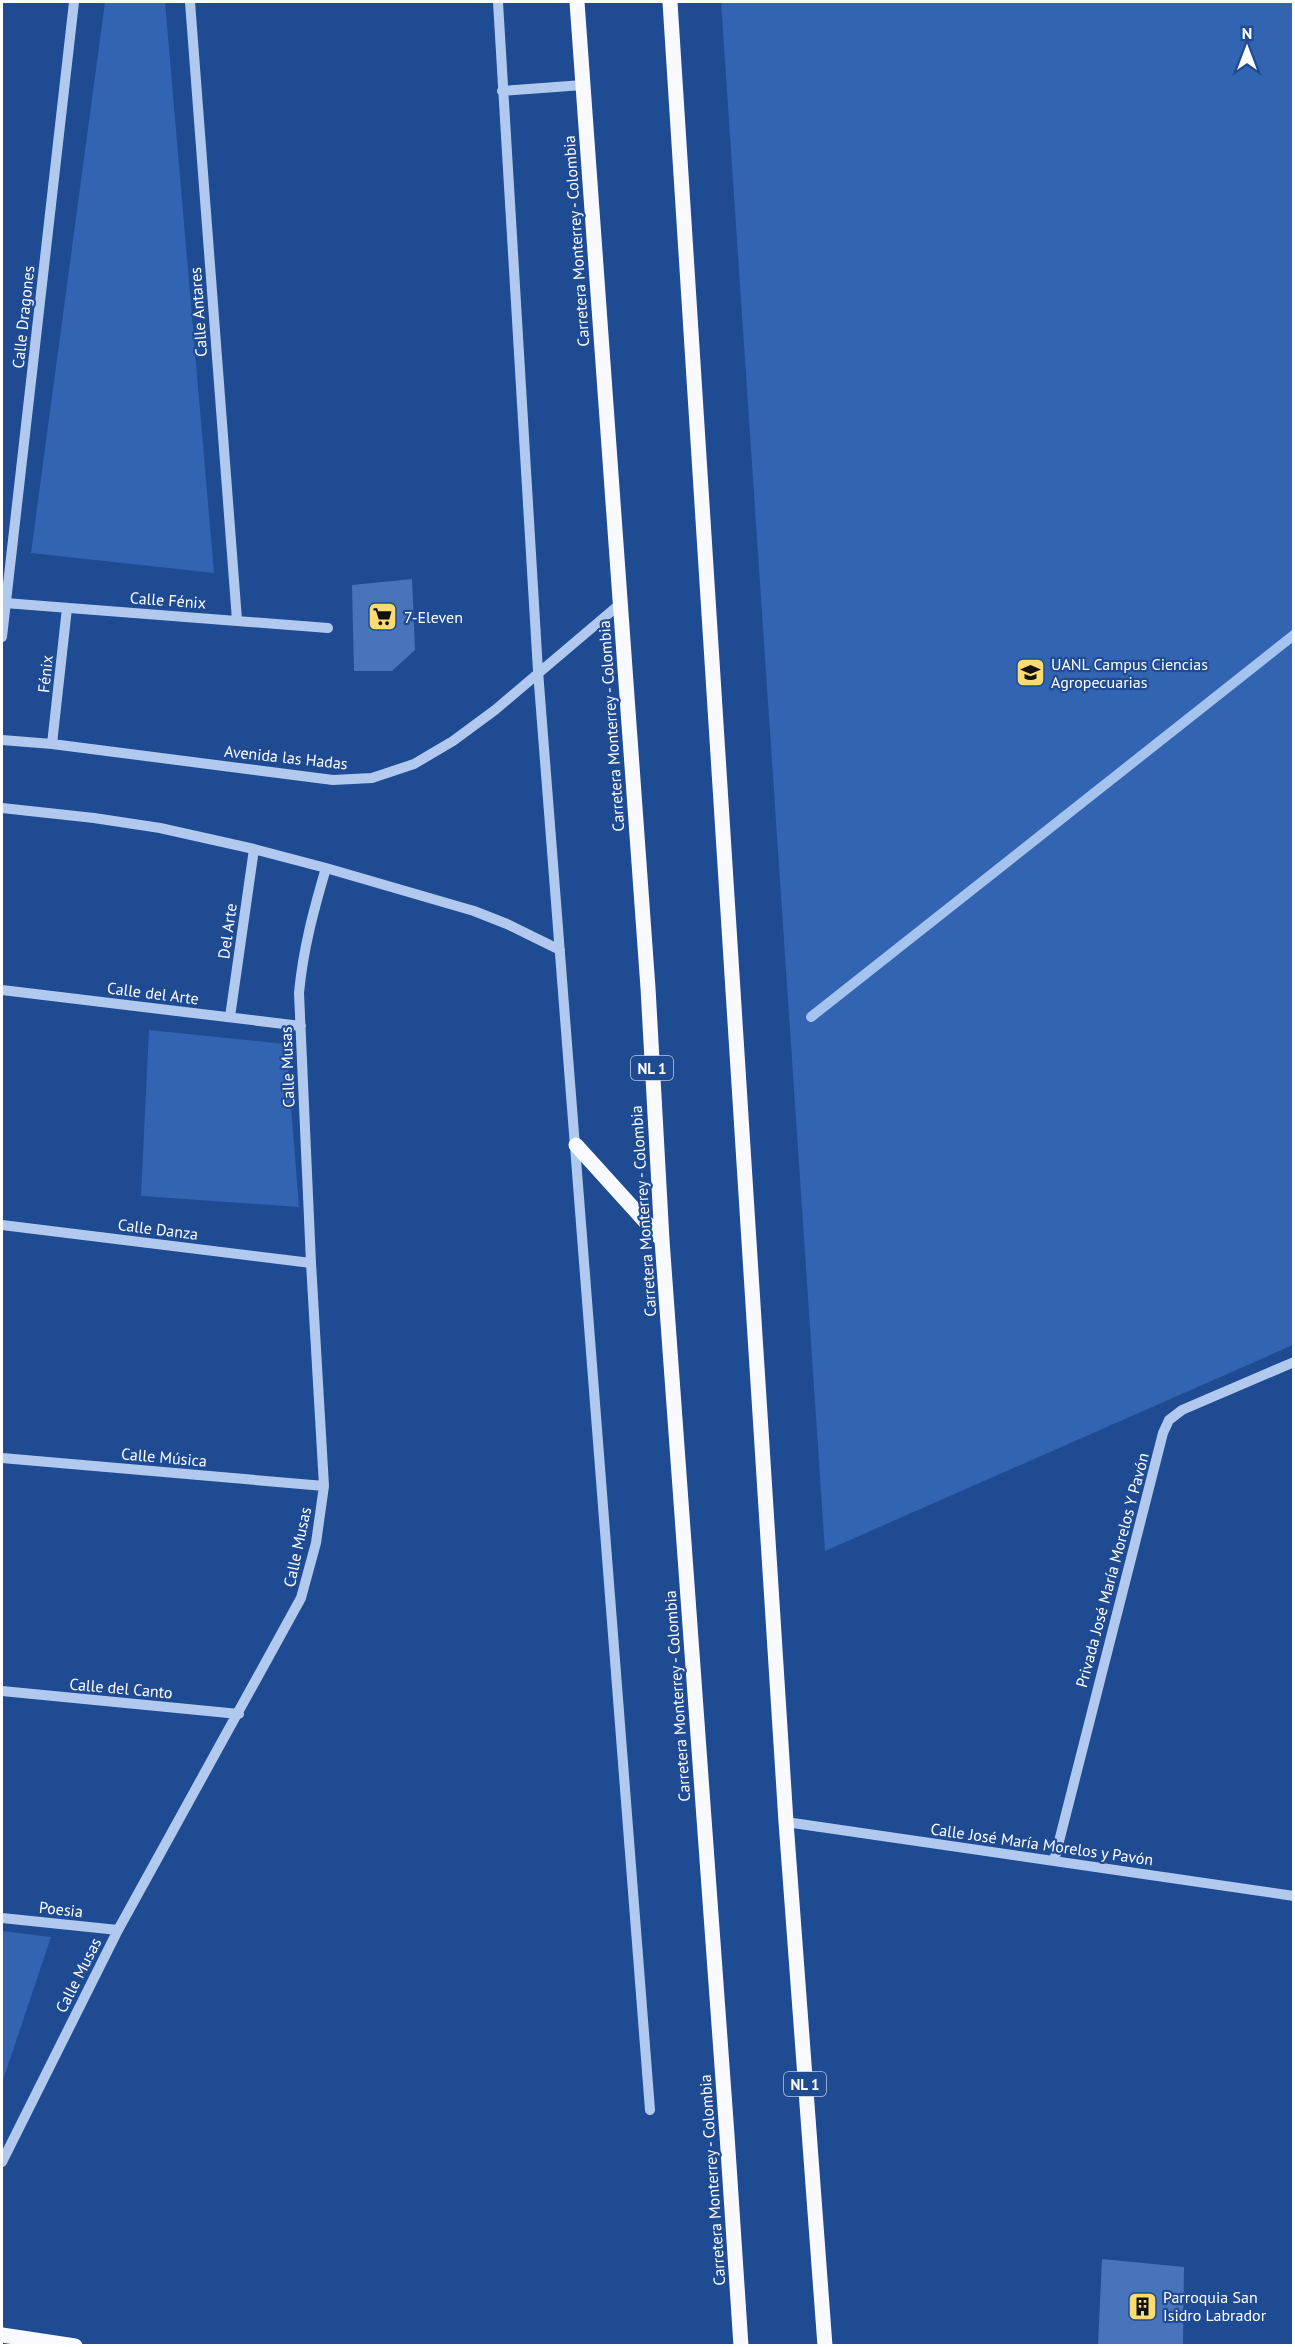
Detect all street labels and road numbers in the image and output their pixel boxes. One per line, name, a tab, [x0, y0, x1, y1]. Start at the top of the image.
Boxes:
street label: Carretera Monterrey - Colombia	[559, 135, 593, 347]
street label: Calle Dragones	[8, 264, 38, 369]
street label: Calle Antares	[185, 266, 211, 357]
street label: Calle Fénix	[129, 587, 207, 613]
street label: Carretera Monterrey - Colombia	[594, 620, 628, 832]
street label: Fénix	[33, 654, 57, 694]
street label: Avenida las Hadas	[223, 741, 349, 773]
street label: Del Arte	[213, 902, 241, 960]
street label: Calle del Arte	[106, 977, 200, 1009]
street label: Calle Musas	[276, 1026, 298, 1108]
road number: NL 1	[631, 1056, 673, 1080]
street label: Carretera Monterrey - Colombia	[626, 1105, 660, 1317]
street label: Calle Danza	[117, 1214, 199, 1244]
street label: Calle Música	[120, 1443, 208, 1471]
street label: Privada José María Morelos Y Pavón	[1071, 1451, 1153, 1689]
street label: Calle Musas	[279, 1505, 315, 1589]
street label: Carretera Monterrey - Colombia	[660, 1590, 694, 1802]
street label: Calle del Canto	[69, 1674, 173, 1702]
street label: Calle José María Morelos y Pavón	[929, 1818, 1155, 1870]
street label: Poesia	[38, 1897, 84, 1921]
street label: Calle Musas	[51, 1934, 105, 2016]
road number: NL 1	[784, 2072, 826, 2096]
street label: Carretera Monterrey - Colombia	[695, 2074, 729, 2286]

